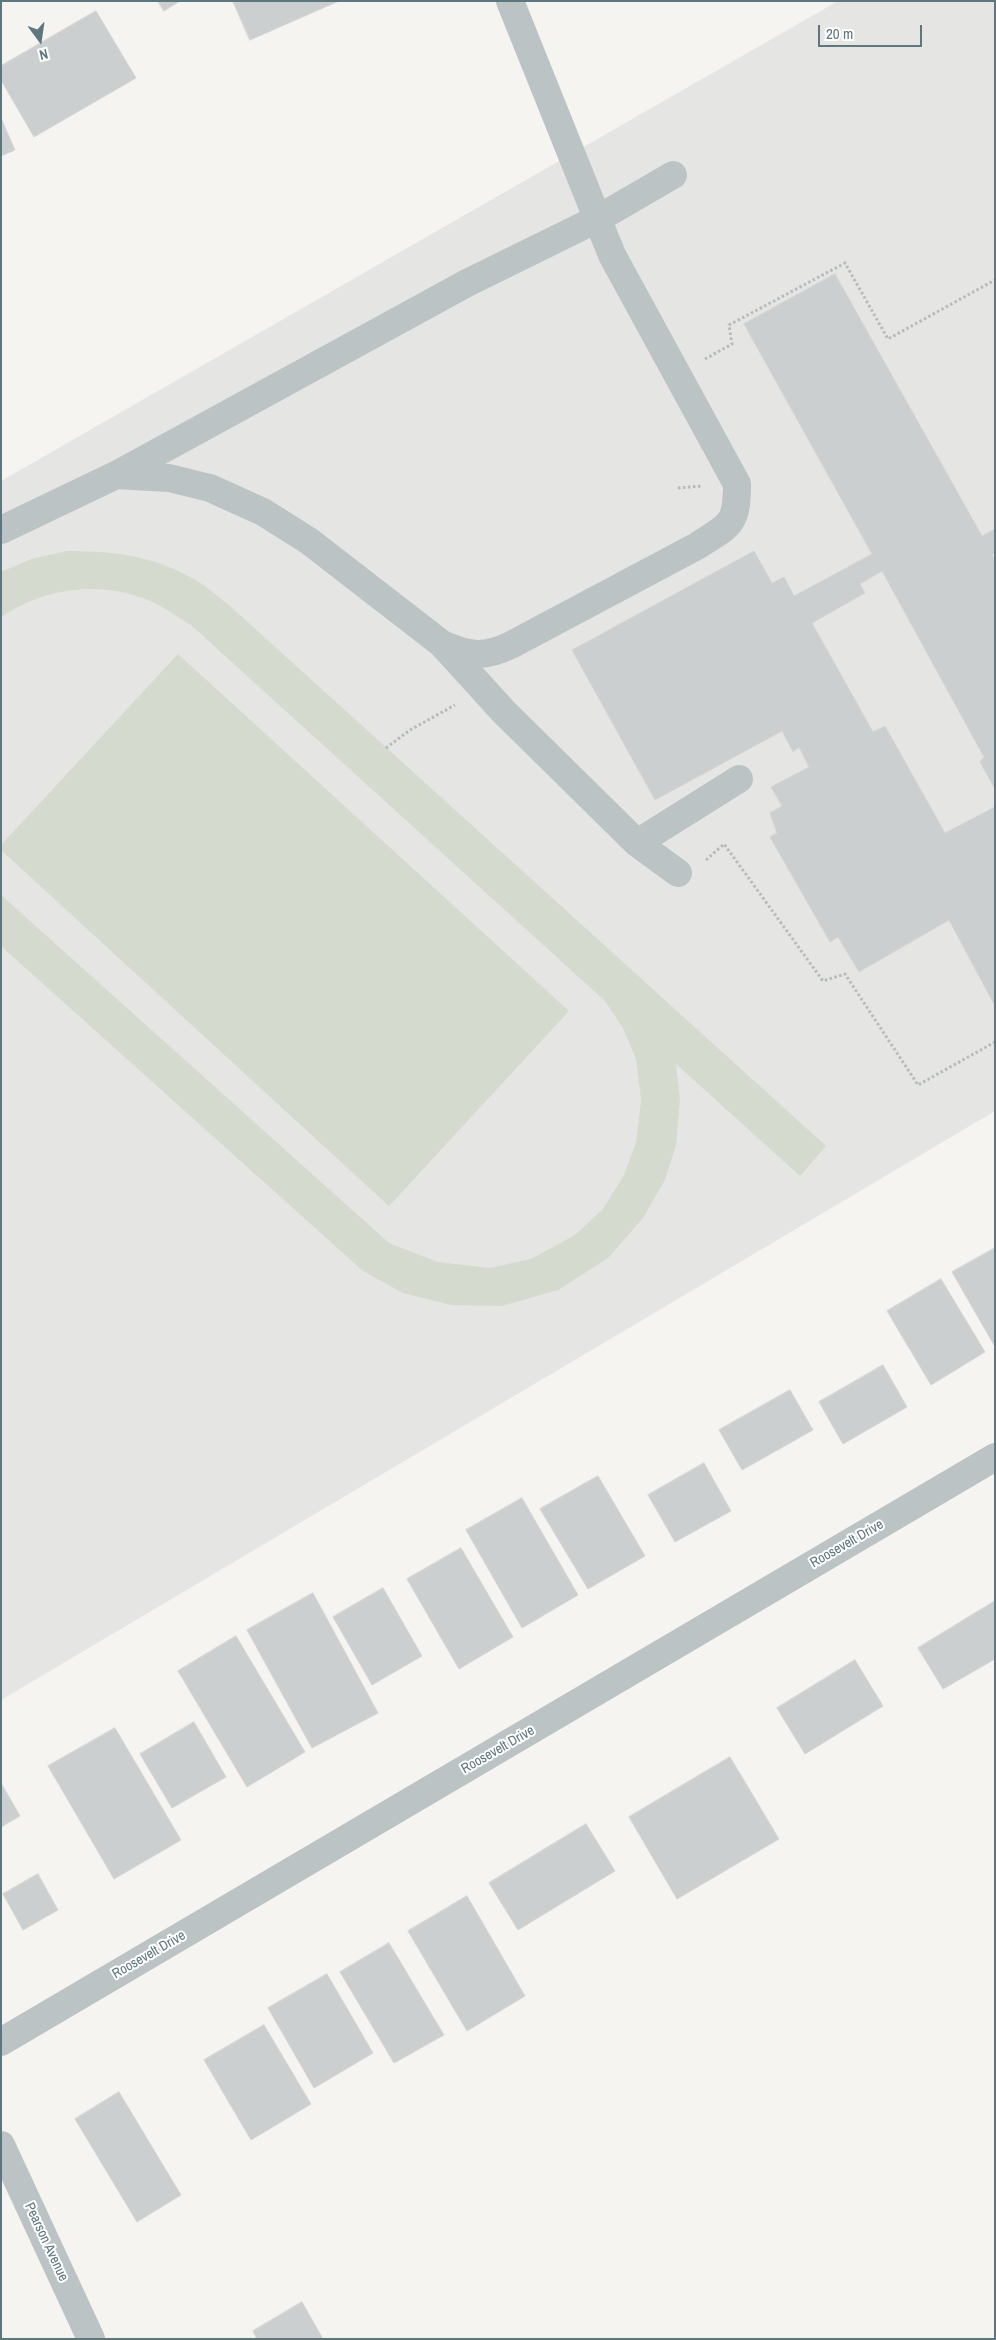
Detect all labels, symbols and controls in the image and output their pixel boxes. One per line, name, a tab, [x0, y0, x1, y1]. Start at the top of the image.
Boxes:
north arrow	[15, 15, 65, 65]
scale bar	[821, 15, 925, 47]
text: 20 m	[826, 23, 853, 44]
text: N	[37, 45, 50, 64]
street label: Roosevelt Drive	[807, 1516, 887, 1572]
street label: Roosevelt Drive	[458, 1722, 538, 1778]
street label: Roosevelt Drive	[109, 1927, 189, 1983]
street label: Pearson Avenue	[20, 2200, 72, 2284]

